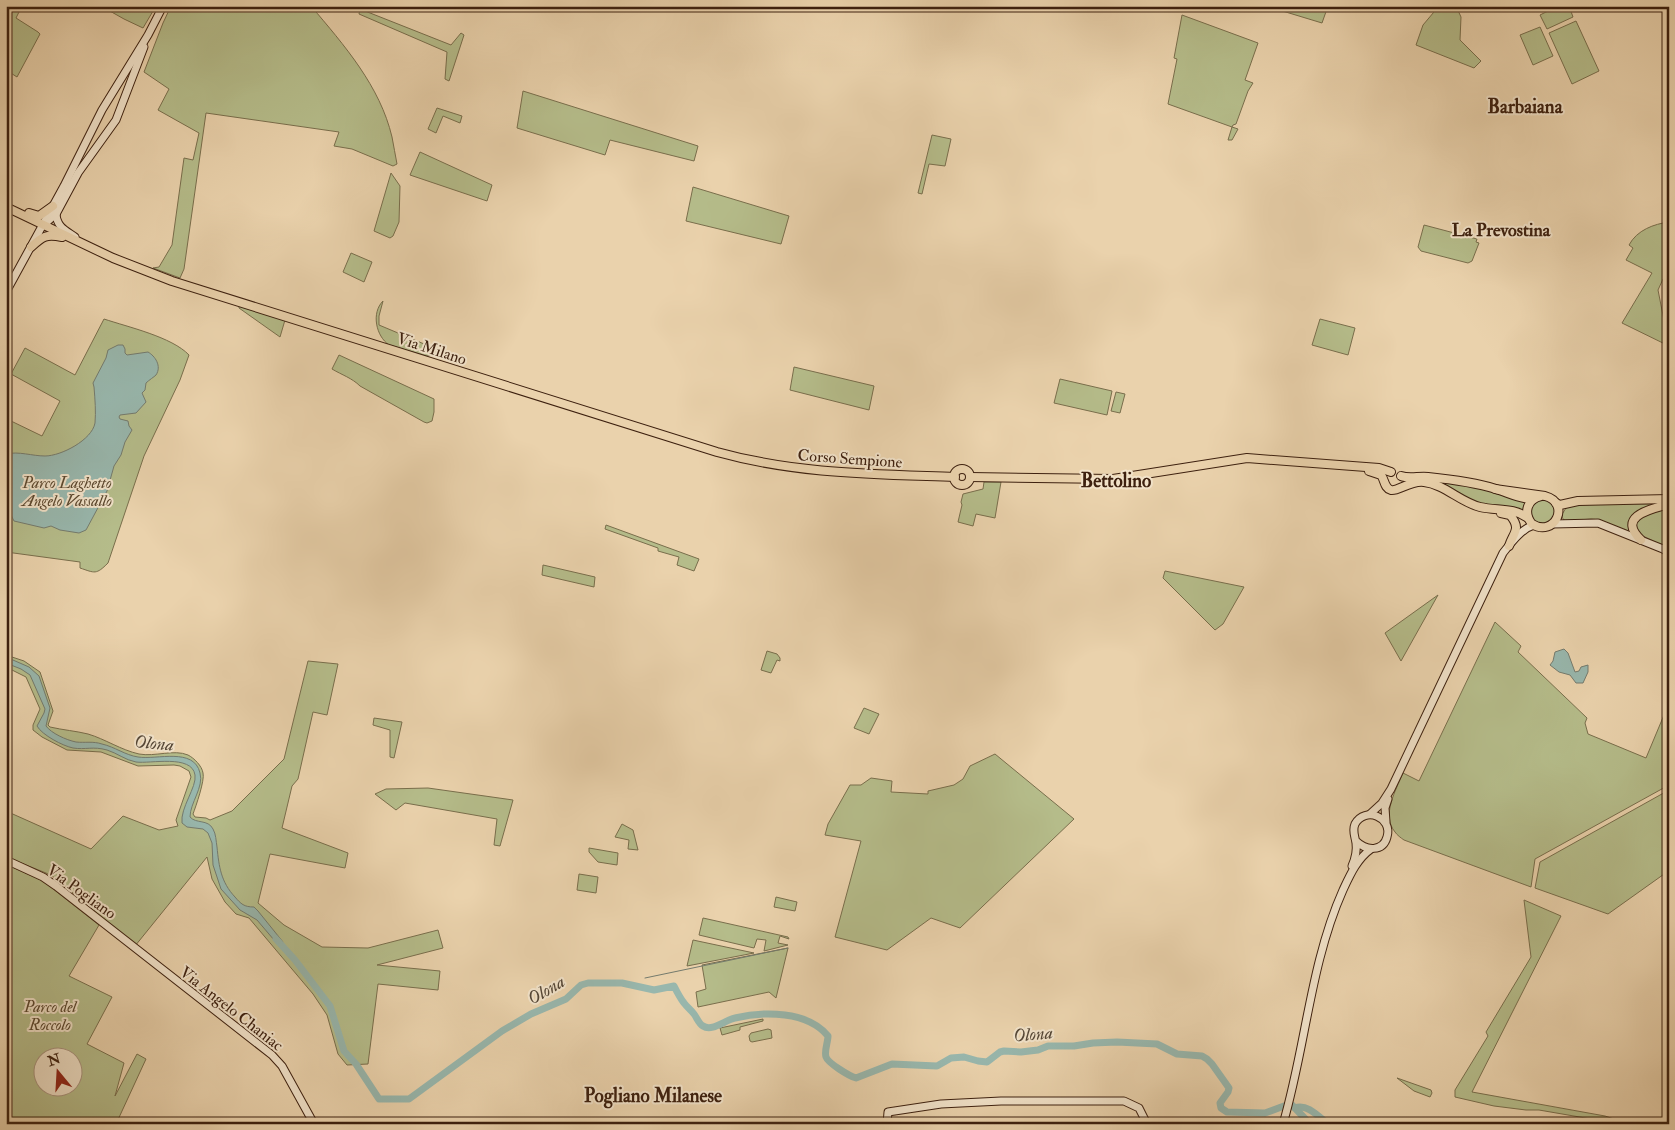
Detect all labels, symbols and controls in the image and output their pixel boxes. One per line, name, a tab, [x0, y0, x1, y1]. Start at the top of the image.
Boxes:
district label: Barbaiana	[1488, 95, 1564, 119]
district label: La Prevostina	[1452, 219, 1551, 242]
street label: Via Milano	[394, 328, 469, 370]
street label: Corso Sempione	[797, 445, 903, 474]
district label: Bettolino	[1081, 469, 1151, 493]
park label: Parco Laghetto Angelo Vassallo	[20, 473, 112, 511]
water label: Olona	[133, 730, 175, 757]
street label: Via Pogliano	[43, 860, 120, 924]
street label: Via Angelo Chaniac	[176, 962, 288, 1056]
water label: Olona	[523, 970, 569, 1011]
park label: Parco del Roccolo	[23, 997, 77, 1035]
water label: Olona	[1012, 1021, 1054, 1048]
north arrow	[32, 1048, 82, 1098]
text: N	[45, 1050, 63, 1070]
district label: Pogliano Milanese	[584, 1084, 722, 1109]

